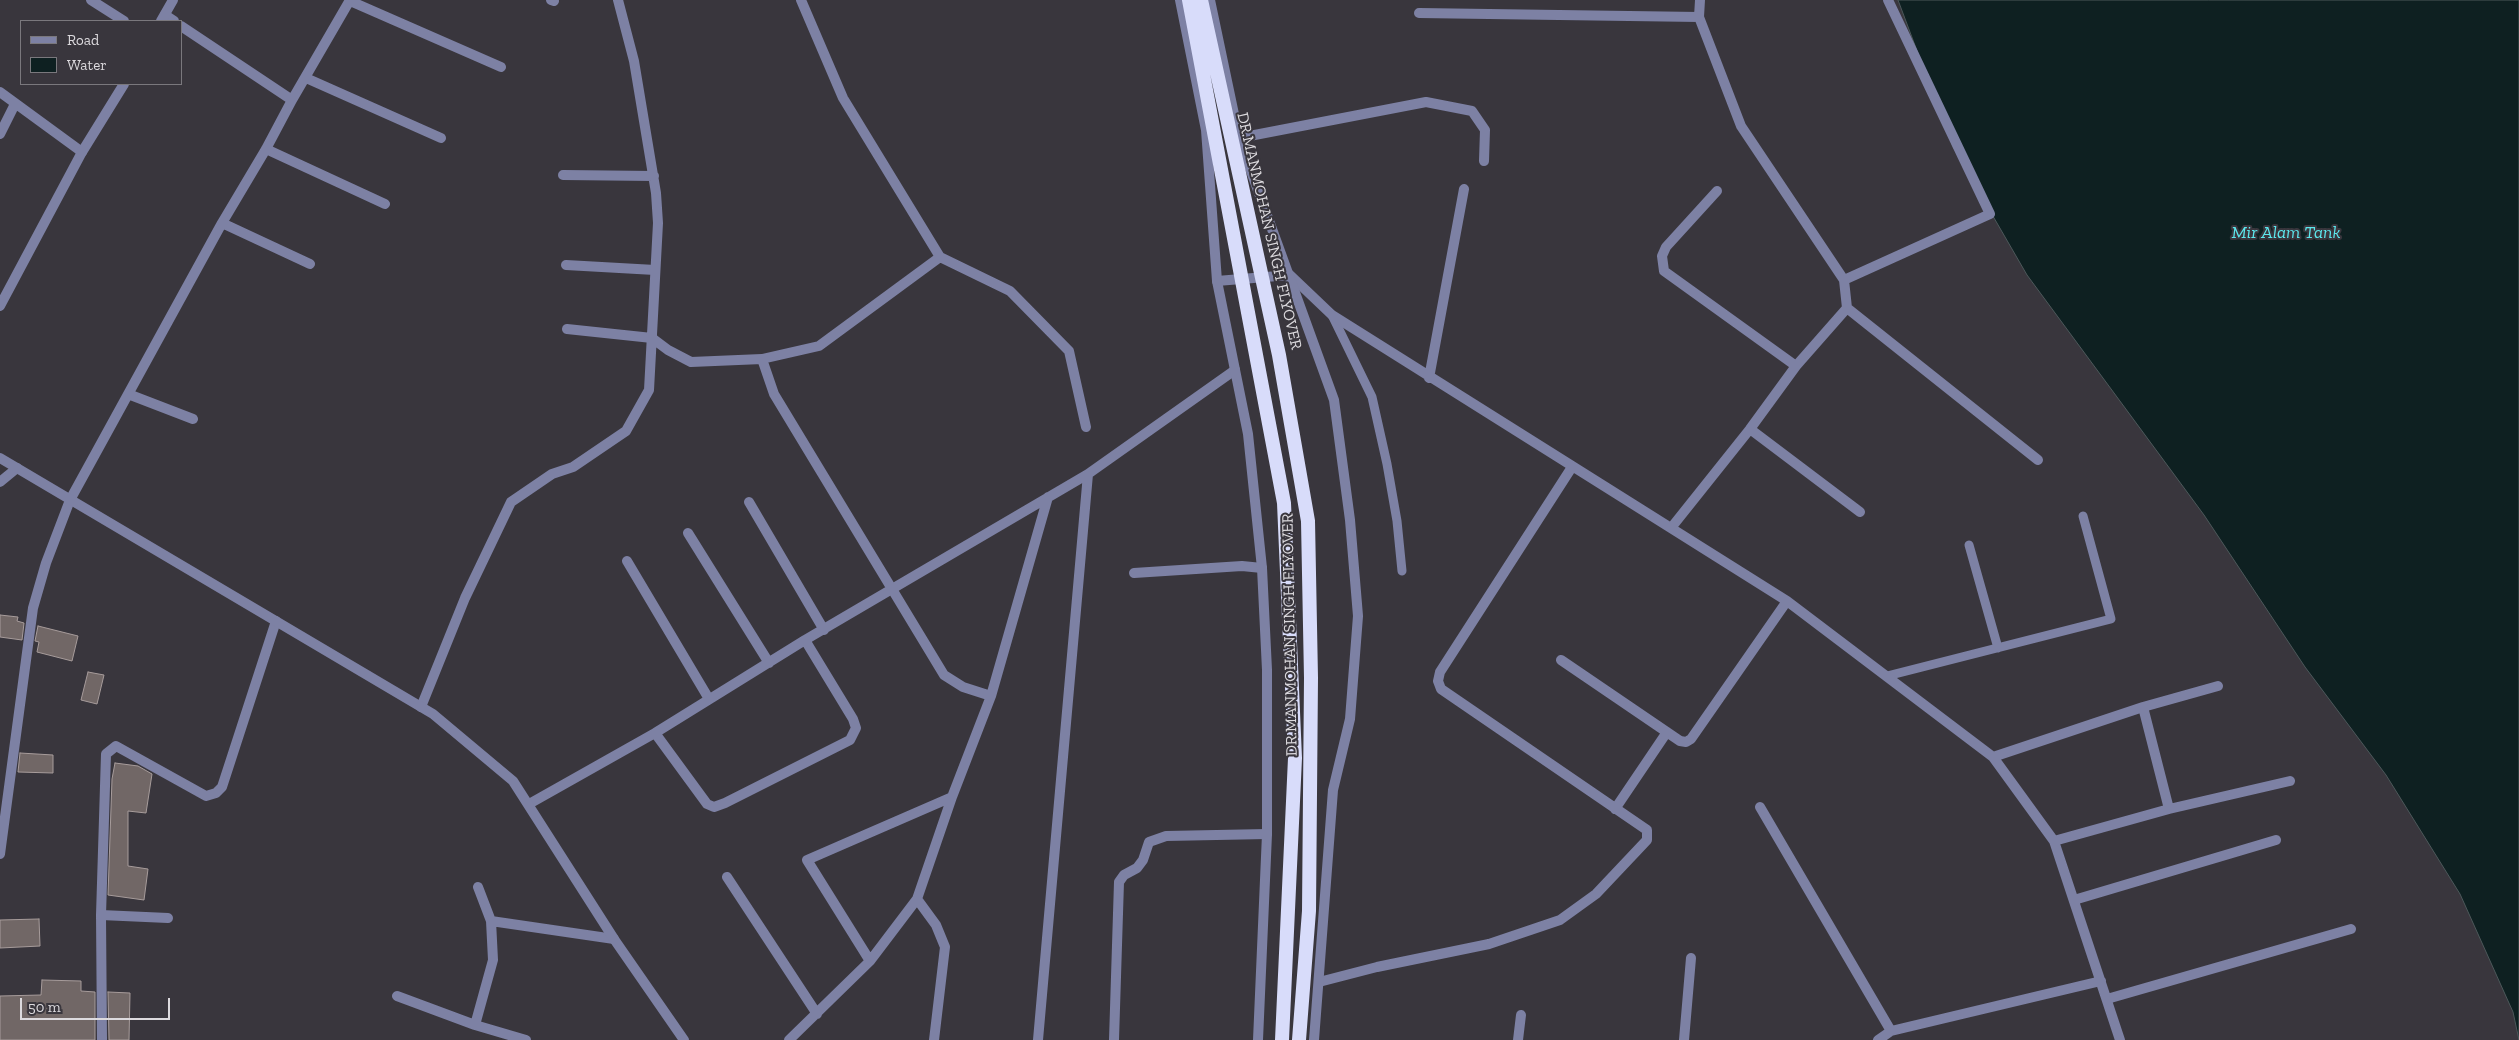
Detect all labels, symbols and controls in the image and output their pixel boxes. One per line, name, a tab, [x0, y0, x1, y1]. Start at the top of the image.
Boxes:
legend	[20, 20, 182, 85]
text: Road	[67, 31, 99, 49]
text: Water	[67, 56, 107, 74]
street label: DR.MANMOHAN SINGH FLYOVER	[1232, 110, 1306, 352]
water label: Mir Alam Tank	[2231, 222, 2341, 244]
street label: DR.MANMOHAN SINGH FLYOVER	[1278, 513, 1302, 757]
scale bar	[22, 988, 172, 1020]
text: 50 m	[28, 998, 61, 1016]

